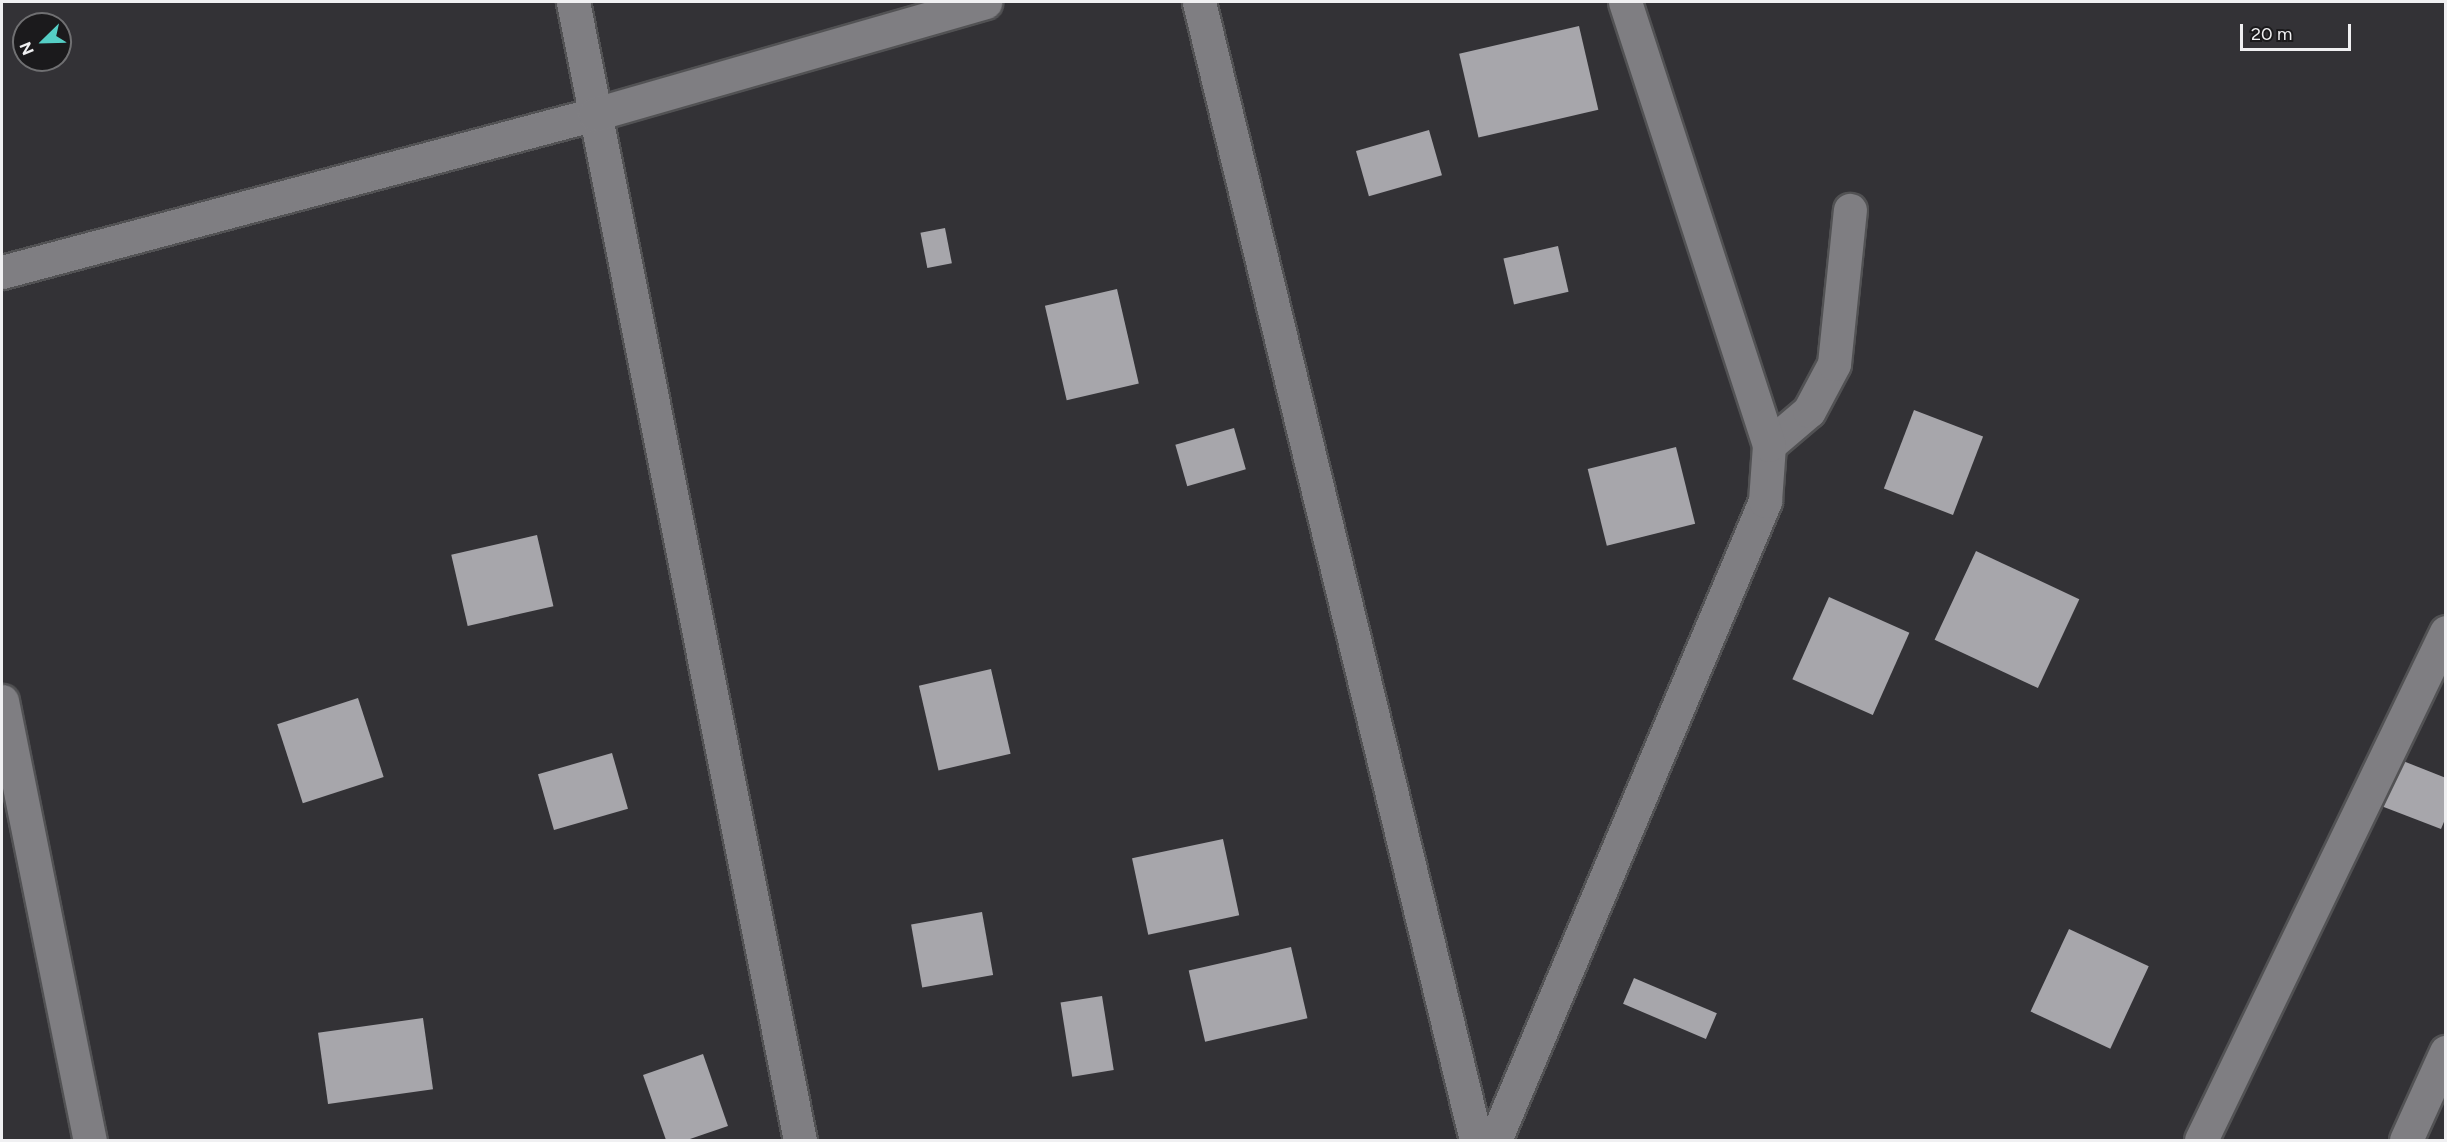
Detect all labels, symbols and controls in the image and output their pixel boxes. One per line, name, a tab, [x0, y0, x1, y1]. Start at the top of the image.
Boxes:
north arrow	[12, 12, 72, 72]
scale bar	[2243, 12, 2354, 50]
text: 20 m	[2251, 23, 2292, 45]
text: N	[16, 39, 38, 58]

